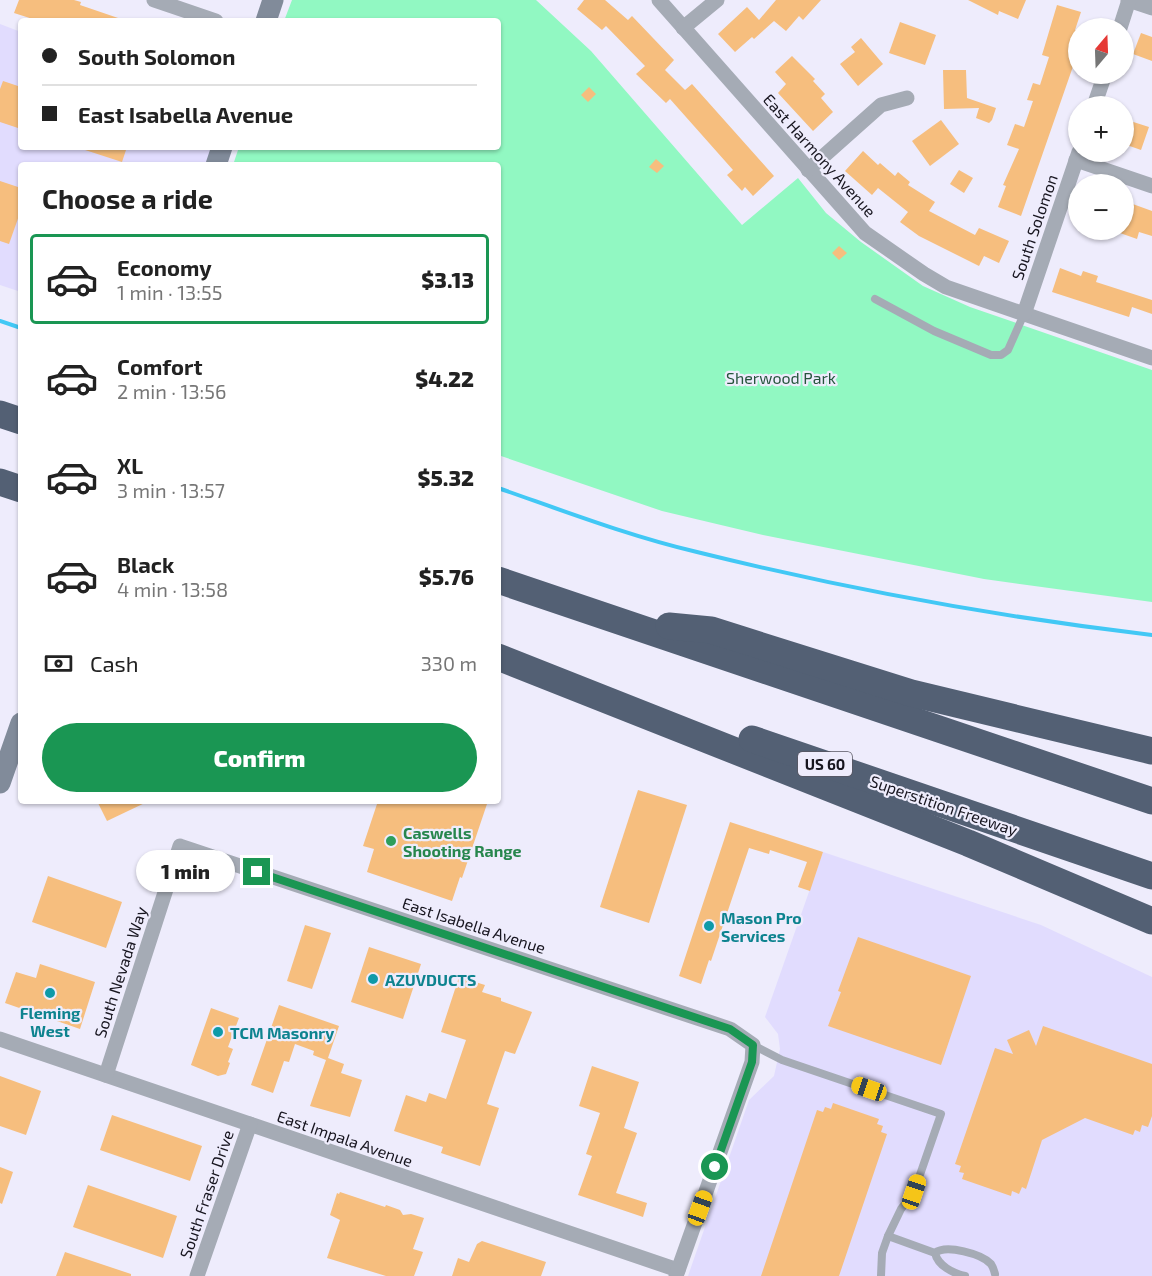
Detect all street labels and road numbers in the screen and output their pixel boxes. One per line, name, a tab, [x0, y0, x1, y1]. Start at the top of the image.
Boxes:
street label: East Harmony Avenue	[760, 90, 880, 220]
street label: South Solomon	[1007, 172, 1061, 282]
road number: US 60	[798, 752, 852, 776]
street label: Superstition Freeway	[868, 771, 1021, 839]
street label: East Isabella Avenue	[400, 893, 548, 957]
street label: South Nevada Way	[90, 904, 150, 1040]
street label: East Impala Avenue	[275, 1106, 415, 1170]
street label: South Fraser Drive	[175, 1128, 237, 1260]

